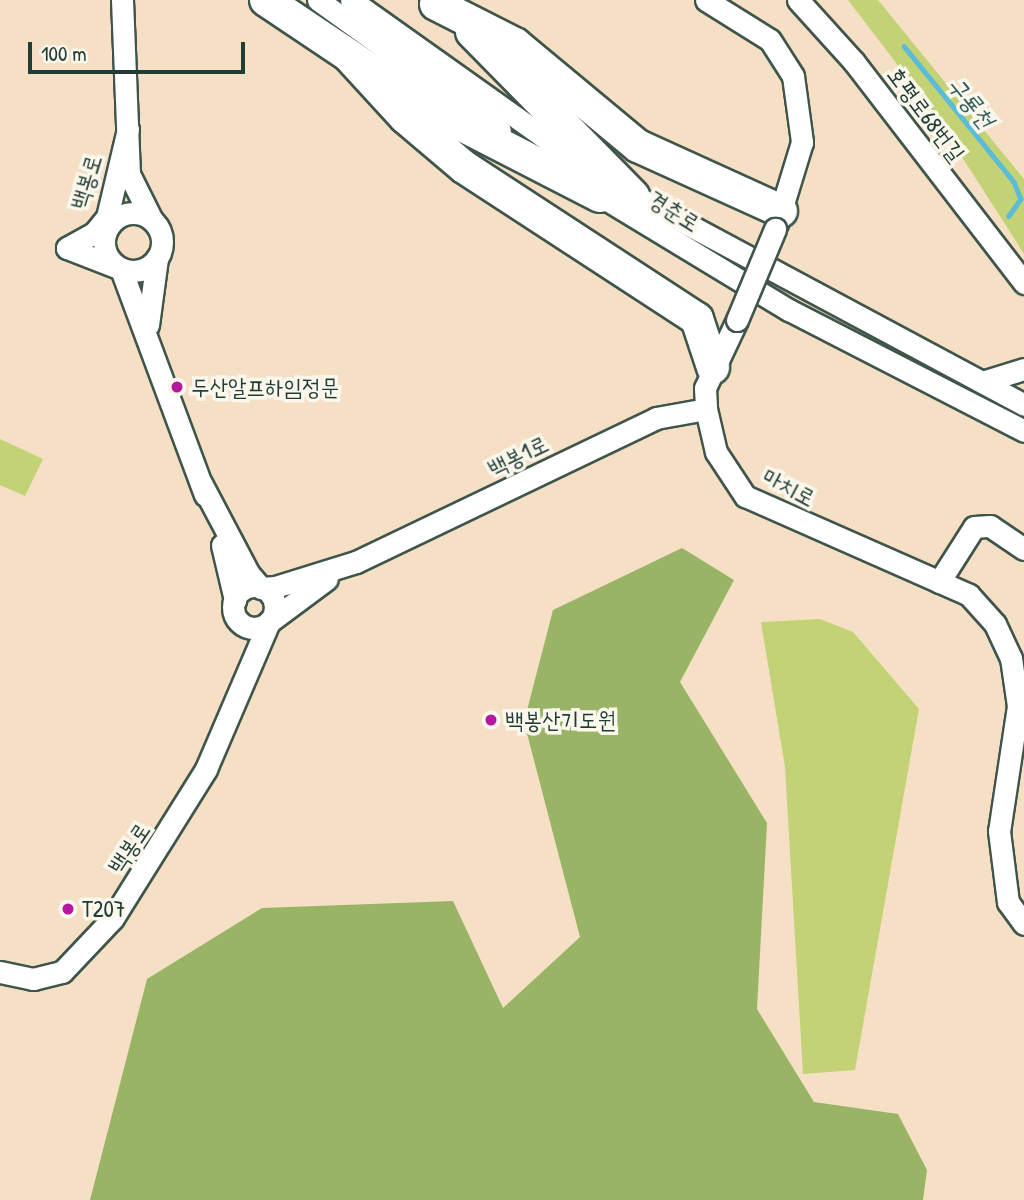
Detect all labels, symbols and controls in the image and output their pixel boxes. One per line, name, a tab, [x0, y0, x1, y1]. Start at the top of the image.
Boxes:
scale bar	[32, 28, 248, 72]
text: 100 m	[41, 39, 87, 68]
street label: 호평로68번길	[881, 61, 971, 167]
water label: 구룡천	[942, 70, 1000, 134]
street label: 백봉로	[65, 151, 107, 213]
street label: 경춘로	[643, 185, 705, 237]
place label: 두산알프하임정문	[191, 373, 339, 401]
marker: 두산알프하임정문	[169, 379, 185, 395]
street label: 백봉1로	[483, 430, 553, 482]
street label: 마치로	[758, 462, 820, 512]
place label: 백봉산기도원	[505, 706, 616, 734]
marker: 백봉산기도원	[483, 712, 499, 728]
street label: 백봉로	[102, 817, 156, 879]
place label: T207	[82, 895, 125, 923]
marker: T207	[60, 901, 76, 917]

